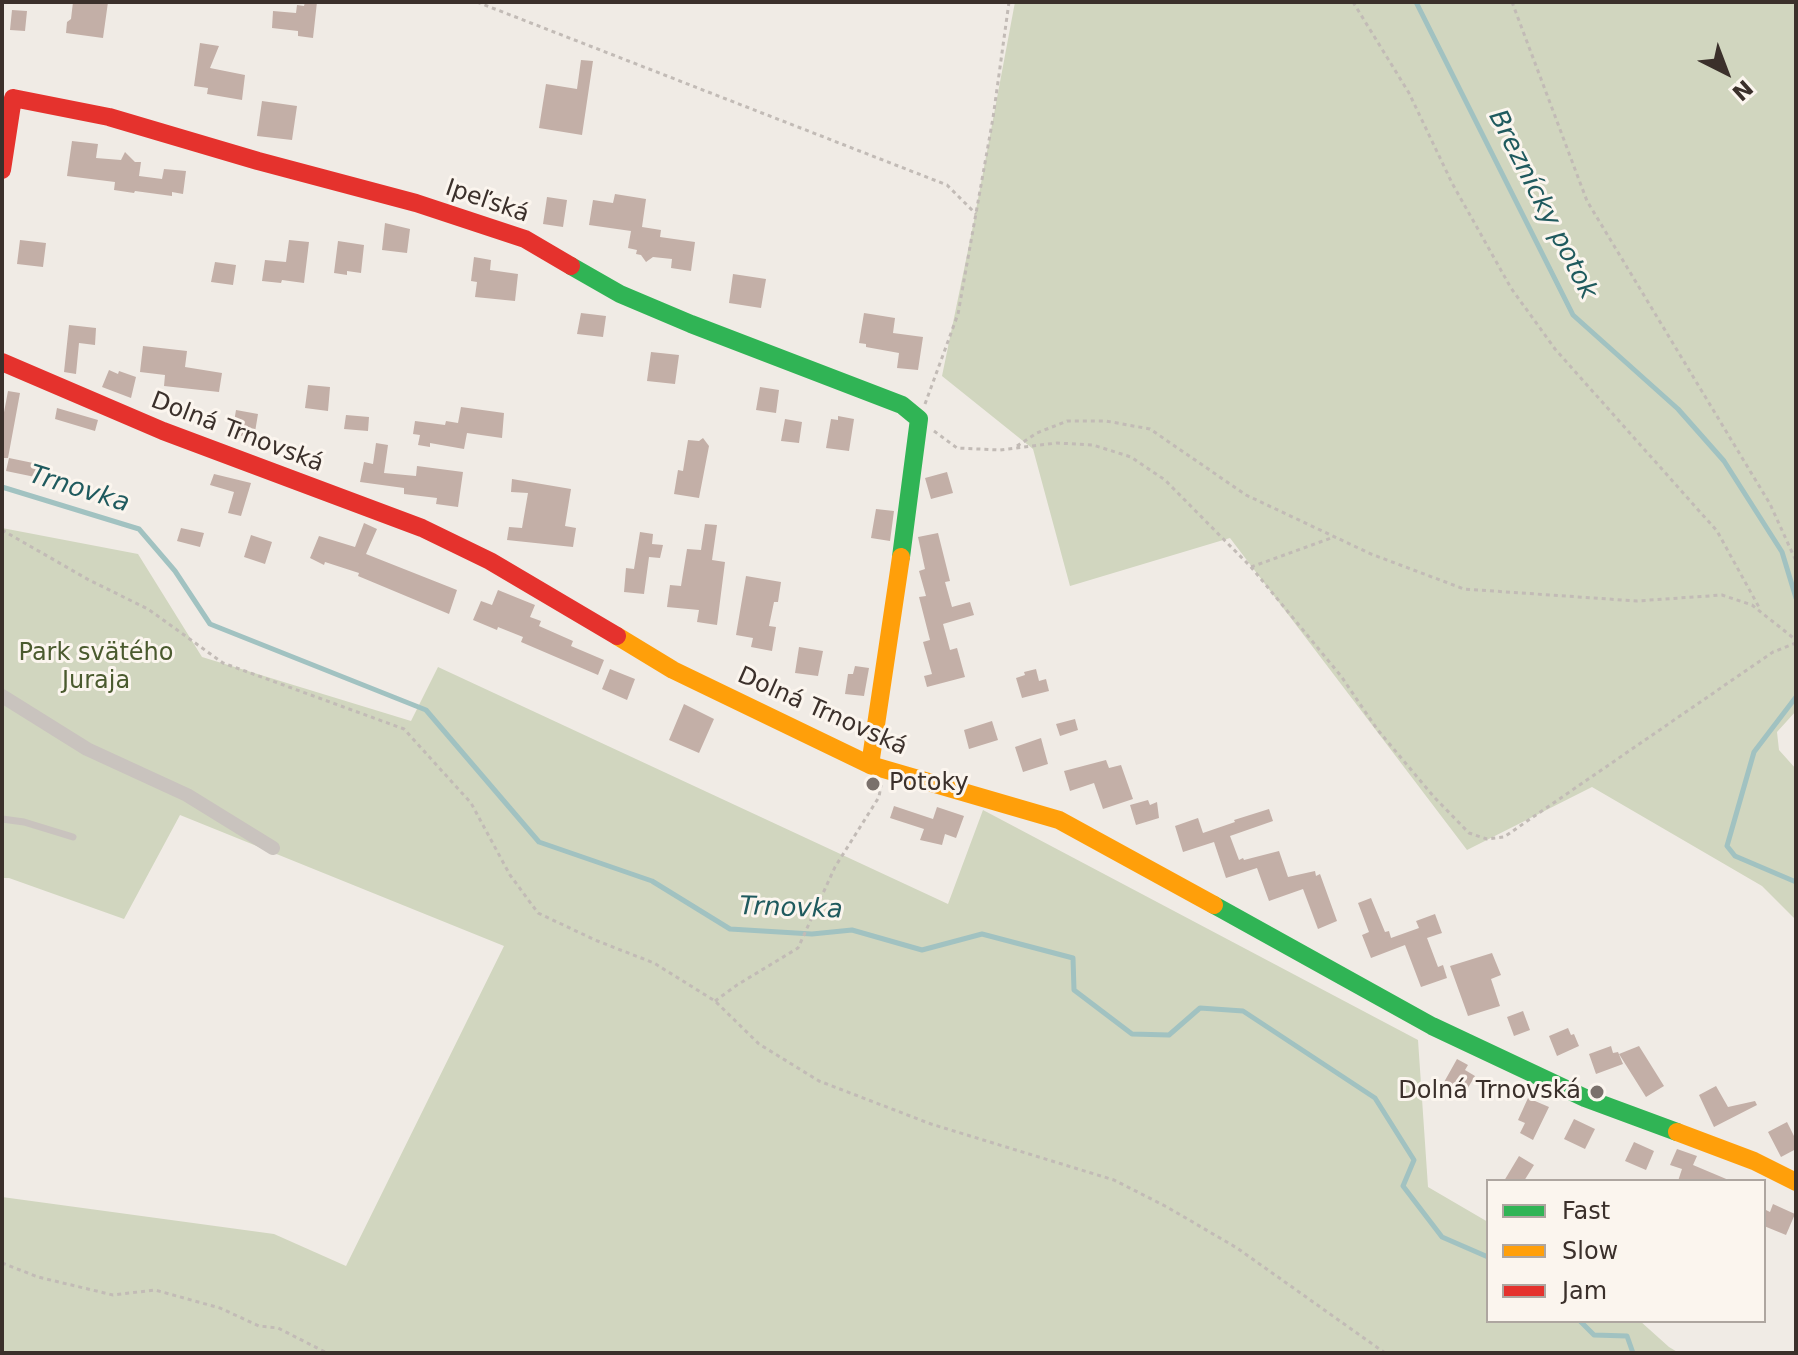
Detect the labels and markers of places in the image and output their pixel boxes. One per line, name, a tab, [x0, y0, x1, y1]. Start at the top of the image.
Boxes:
place label: Potoky	[889, 770, 969, 798]
marker: Potoky	[864, 775, 882, 793]
place label: Dolná Trnovská	[1398, 1078, 1581, 1106]
marker: Dolná Trnovská	[1588, 1083, 1606, 1101]

